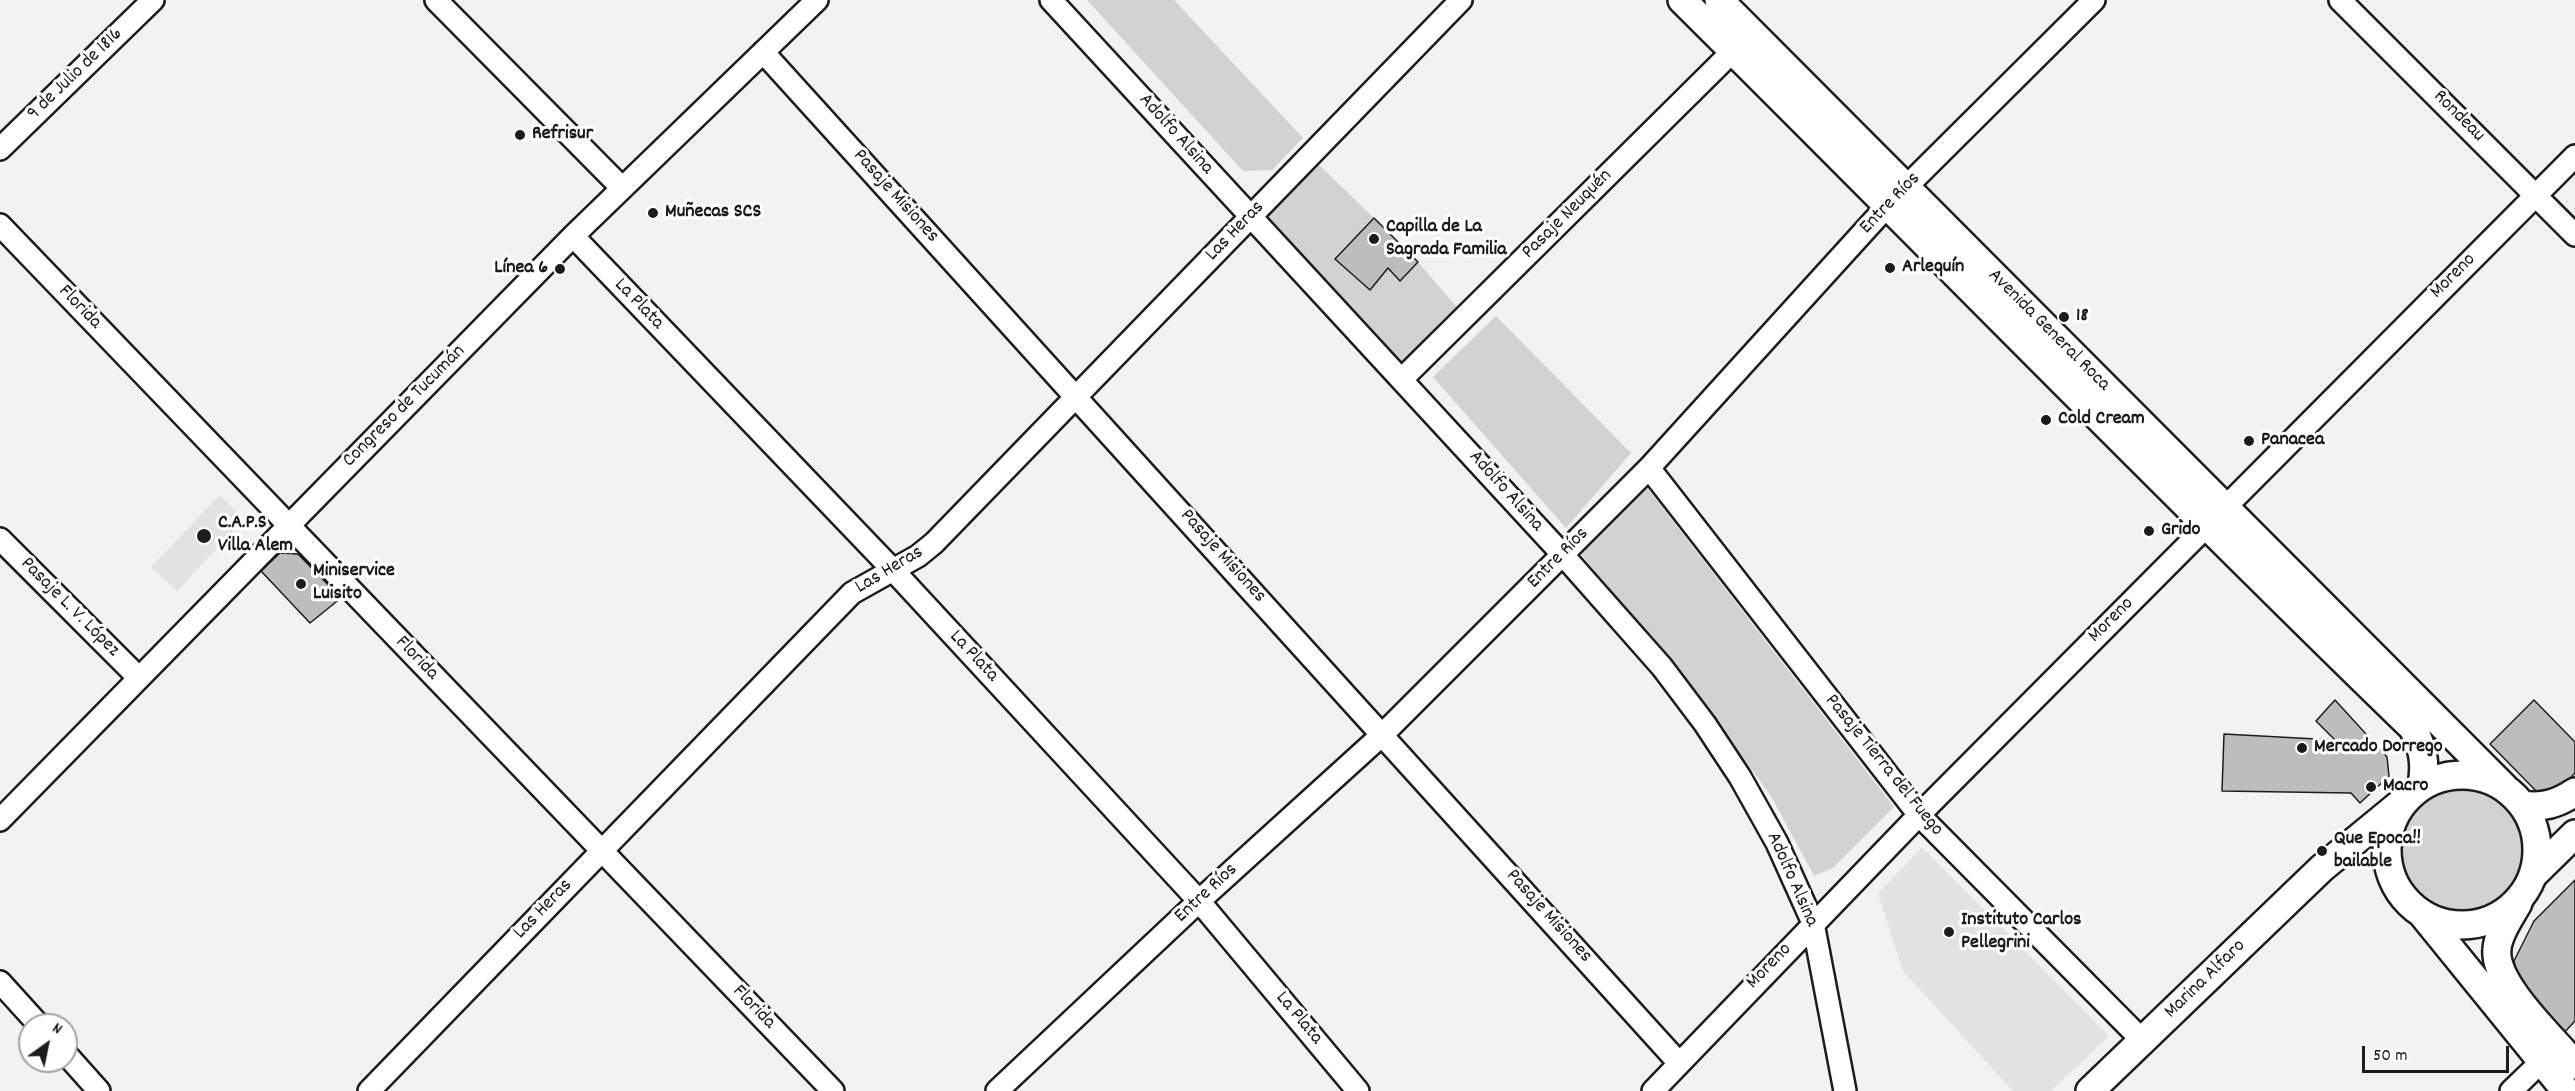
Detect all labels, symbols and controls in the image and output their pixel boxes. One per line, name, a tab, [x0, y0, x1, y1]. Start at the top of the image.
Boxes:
street label: 9 de Julio de 1816	[23, 23, 129, 127]
street label: Rondeau	[2427, 86, 2489, 148]
street label: Adolfo Alsina	[1132, 89, 1218, 181]
place label: Refrisur	[532, 123, 593, 147]
marker: Refrisur	[513, 128, 527, 142]
street label: Pasaje Misiones	[847, 145, 943, 249]
street label: Pasaje Neuquén	[1518, 165, 1618, 265]
street label: Entre Ríos	[1856, 168, 1926, 240]
street label: Las Heras	[1201, 197, 1271, 267]
place label: Muñecas SCS	[665, 201, 761, 225]
marker: Muñecas SCS	[646, 206, 660, 220]
place label: Capilla de La Sagrada Familia	[1386, 216, 1507, 263]
marker: Capilla de La Sagrada Familia	[1367, 232, 1381, 246]
street label: Moreno	[2426, 249, 2482, 305]
place label: Arlequín	[1902, 256, 1964, 280]
place label: Línea 6	[494, 257, 548, 281]
marker: Arlequín	[1883, 261, 1897, 275]
marker: Línea 6	[553, 262, 567, 276]
street label: Avenida General Roca	[1982, 265, 2114, 397]
street label: La Plata	[608, 274, 668, 336]
street label: Florida	[52, 281, 106, 335]
place label: 18	[2076, 305, 2088, 329]
marker: 18	[2057, 310, 2071, 324]
street label: Congreso de Tucumán	[339, 341, 471, 473]
place label: Cold Cream	[2058, 408, 2145, 432]
marker: Cold Cream	[2039, 413, 2053, 427]
place label: Panacea	[2261, 429, 2324, 453]
marker: Panacea	[2242, 434, 2256, 448]
street label: Adolfo Alsina	[1462, 446, 1548, 538]
street label: Pasaje Misiones	[1174, 505, 1270, 609]
place label: C.A.P.S Villa Alem	[218, 512, 293, 559]
place label: Grido	[2161, 519, 2200, 543]
street label: Entre Ríos	[1523, 523, 1595, 595]
marker: Grido	[2142, 524, 2156, 538]
marker: C.A.P.S Villa Alem	[195, 527, 213, 545]
street label: Las Heras	[852, 541, 928, 601]
street label: Pasaje L. V. López	[14, 553, 124, 663]
place label: Miniservice Luisito	[313, 560, 395, 607]
marker: Miniservice Luisito	[294, 577, 308, 591]
street label: Moreno	[2084, 593, 2140, 649]
street label: La Plata	[943, 626, 1003, 688]
street label: Florida	[389, 632, 443, 686]
street label: Pasaje Tierra del Fuego	[1818, 690, 1948, 842]
place label: Mercado Dorrego	[2314, 736, 2443, 760]
marker: Mercado Dorrego	[2295, 741, 2309, 755]
place label: Macro	[2383, 775, 2428, 799]
marker: Macro	[2364, 780, 2378, 794]
place label: Que Epoca!! bailable	[2334, 828, 2421, 875]
street label: Adolfo Alsina	[1760, 829, 1822, 931]
marker: Que Epoca!! bailable	[2315, 844, 2329, 858]
street label: Entre Ríos	[1171, 859, 1243, 929]
street label: Pasaje Misiones	[1500, 865, 1596, 969]
street label: Las Heras	[509, 875, 579, 945]
place label: Instituto Carlos Pellegrini	[1961, 909, 2082, 956]
marker: Instituto Carlos Pellegrini	[1942, 925, 1956, 939]
street label: Marina Alfaro	[2160, 935, 2252, 1025]
street label: Moreno	[1742, 939, 1798, 995]
street label: Florida	[726, 981, 780, 1035]
street label: La Plata	[1269, 987, 1327, 1051]
north arrow	[18, 1013, 78, 1073]
text: N	[47, 1017, 67, 1041]
scale bar	[2365, 1034, 2512, 1072]
text: 50 m	[2373, 1044, 2408, 1069]

